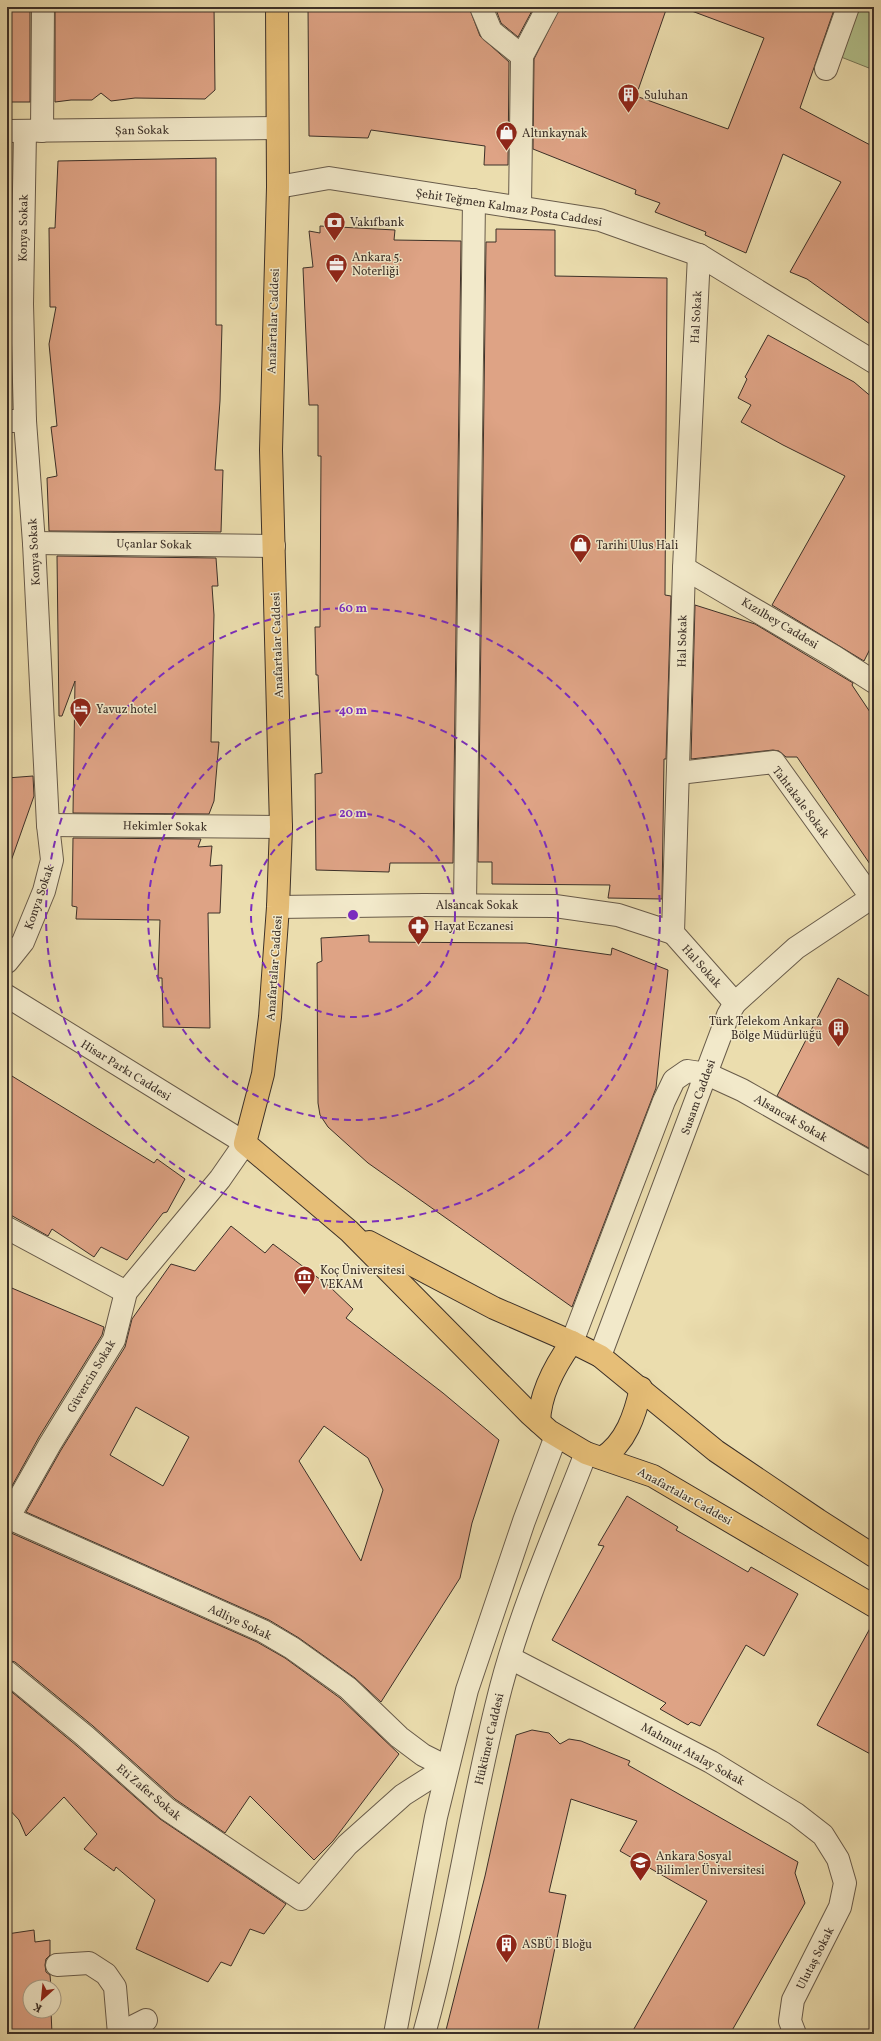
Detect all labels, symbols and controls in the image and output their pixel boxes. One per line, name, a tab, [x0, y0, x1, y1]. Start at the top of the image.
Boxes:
building icon: Suluhan	[615, 82, 641, 115]
place label: Suluhan	[644, 88, 688, 104]
shop icon: Altınkaynak	[493, 120, 519, 153]
street label: Şan Sokak	[115, 123, 170, 139]
place label: Altınkaynak	[522, 126, 588, 142]
street label: Şehit Teğmen Kalmaz Posta Caddesi	[414, 185, 604, 231]
street label: Konya Sokak	[15, 194, 33, 262]
bank icon: Vakıfbank	[322, 209, 348, 242]
place label: Vakıfbank	[350, 215, 405, 231]
place label: Ankara 5. Noterliği	[352, 250, 402, 280]
office icon: Ankara 5. Noterliği	[324, 251, 350, 284]
street label: Anafartalar Caddesi	[264, 268, 284, 374]
street label: Hal Sokak	[688, 290, 706, 344]
street label: Konya Sokak	[25, 517, 45, 586]
shop icon: Tarihi Ulus Hali	[567, 532, 593, 565]
street label: Uçanlar Sokak	[116, 536, 192, 554]
place label: Tarihi Ulus Hali	[596, 538, 679, 554]
street label: Anafartalar Caddesi	[268, 592, 288, 698]
street label: Kızılbey Caddesi	[738, 594, 821, 653]
text: 60 m	[339, 601, 367, 617]
street label: Hal Sokak	[675, 614, 691, 668]
hotel icon: Yavuz hotel	[67, 696, 93, 729]
place label: Yavuz hotel	[96, 702, 157, 718]
text: 40 m	[339, 703, 368, 719]
street label: Tahtakale Sokak	[768, 764, 833, 842]
text: 20 m	[339, 806, 367, 822]
street label: Hekimler Sokak	[123, 818, 208, 836]
street label: Konya Sokak	[21, 862, 59, 932]
street label: Alsancak Sokak	[436, 898, 519, 914]
centre of rings	[346, 908, 360, 922]
pharmacy icon: Hayat Eczanesi	[405, 913, 431, 946]
street label: Anafartalar Caddesi	[263, 914, 287, 1021]
place label: Hayat Eczanesi	[434, 919, 514, 935]
street label: Hal Sokak	[678, 942, 725, 992]
place label: Türk Telekom Ankara Bölge Müdürlüğü	[709, 1014, 822, 1044]
building icon: Türk Telekom Ankara Bölge Müdürlüğü	[825, 1015, 851, 1048]
street label: Hisar Parkı Caddesi	[77, 1037, 174, 1105]
street label: Susam Caddesi	[678, 1057, 720, 1137]
street label: Alsancak Sokak	[751, 1091, 831, 1147]
place label: Koç Üniversitesi VEKAM	[320, 1262, 405, 1293]
museum icon: Koç Üniversitesi VEKAM	[291, 1264, 317, 1297]
street label: Güvercin Sokak	[64, 1337, 120, 1416]
street label: Anafartalar Caddesi	[634, 1464, 735, 1530]
street label: Adliye Sokak	[205, 1601, 274, 1645]
street label: Hükümet Caddesi	[472, 1691, 508, 1787]
street label: Mahmut Atalay Sokak	[638, 1720, 748, 1790]
street label: Eti Zafer Sokak	[113, 1761, 185, 1825]
place label: Ankara Sosyal Bilimler Üniversitesi	[656, 1849, 765, 1879]
school or university icon: Ankara Sosyal Bilimler Üniversitesi	[627, 1850, 653, 1883]
street label: Ulutaş Sokak	[793, 1924, 839, 1992]
building icon: ASBÜ I Bloğu	[494, 1931, 520, 1964]
place label: ASBÜ I Bloğu	[522, 1936, 592, 1953]
north arrow	[22, 1979, 62, 2019]
text: K	[31, 1998, 45, 2015]

